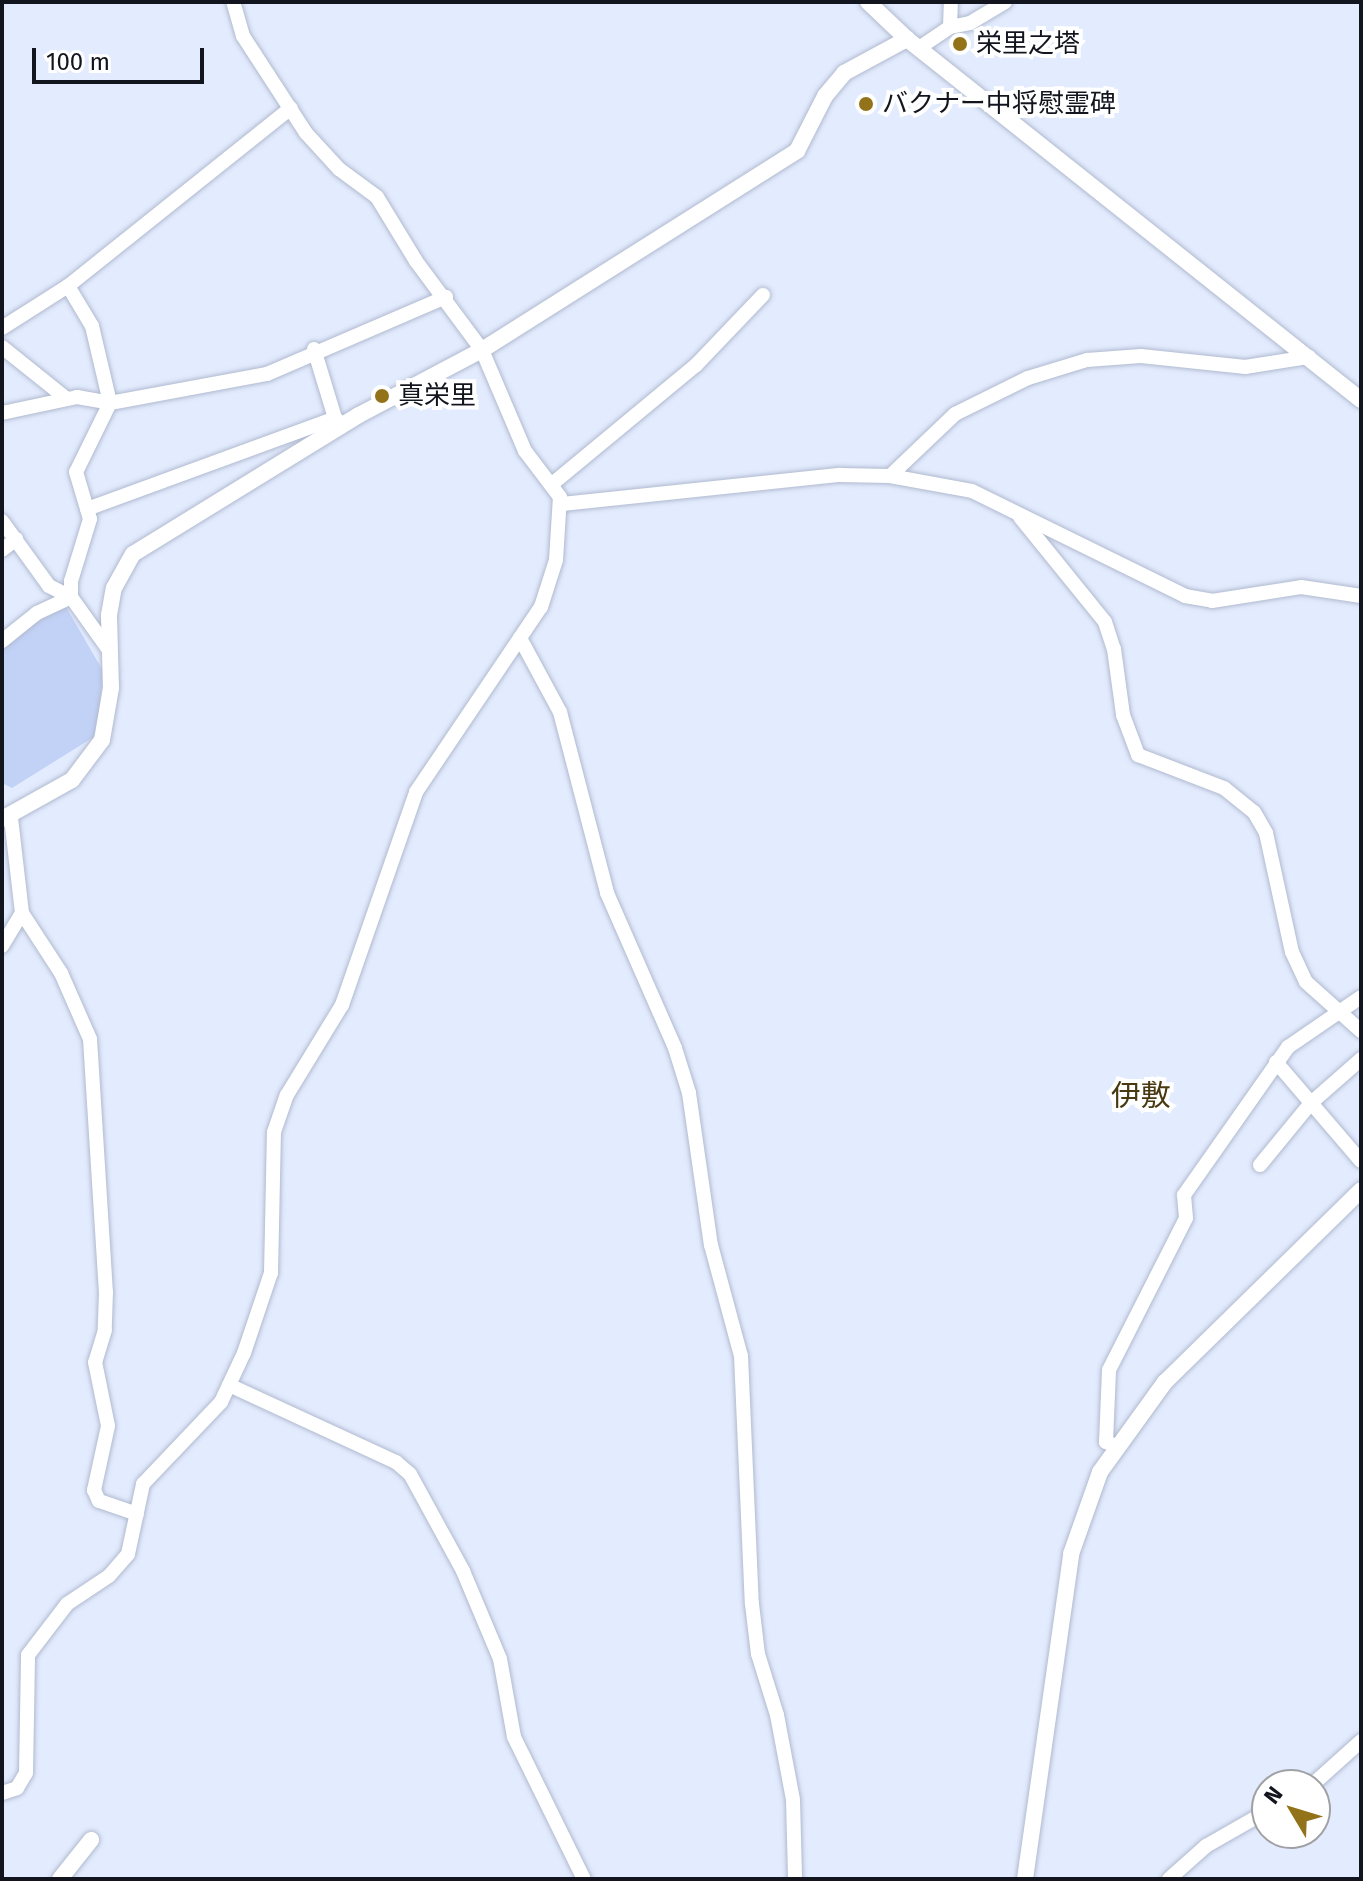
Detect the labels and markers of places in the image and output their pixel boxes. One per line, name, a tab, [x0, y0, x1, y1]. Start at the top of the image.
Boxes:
place label: 栄里之塔	[976, 28, 1080, 60]
marker: 栄里之塔	[951, 35, 969, 53]
place label: バクナー中将慰霊碑	[882, 88, 1116, 120]
marker: バクナー中将慰霊碑	[857, 95, 875, 113]
place label: 真栄里	[398, 380, 476, 412]
marker: 真栄里	[373, 387, 391, 405]

